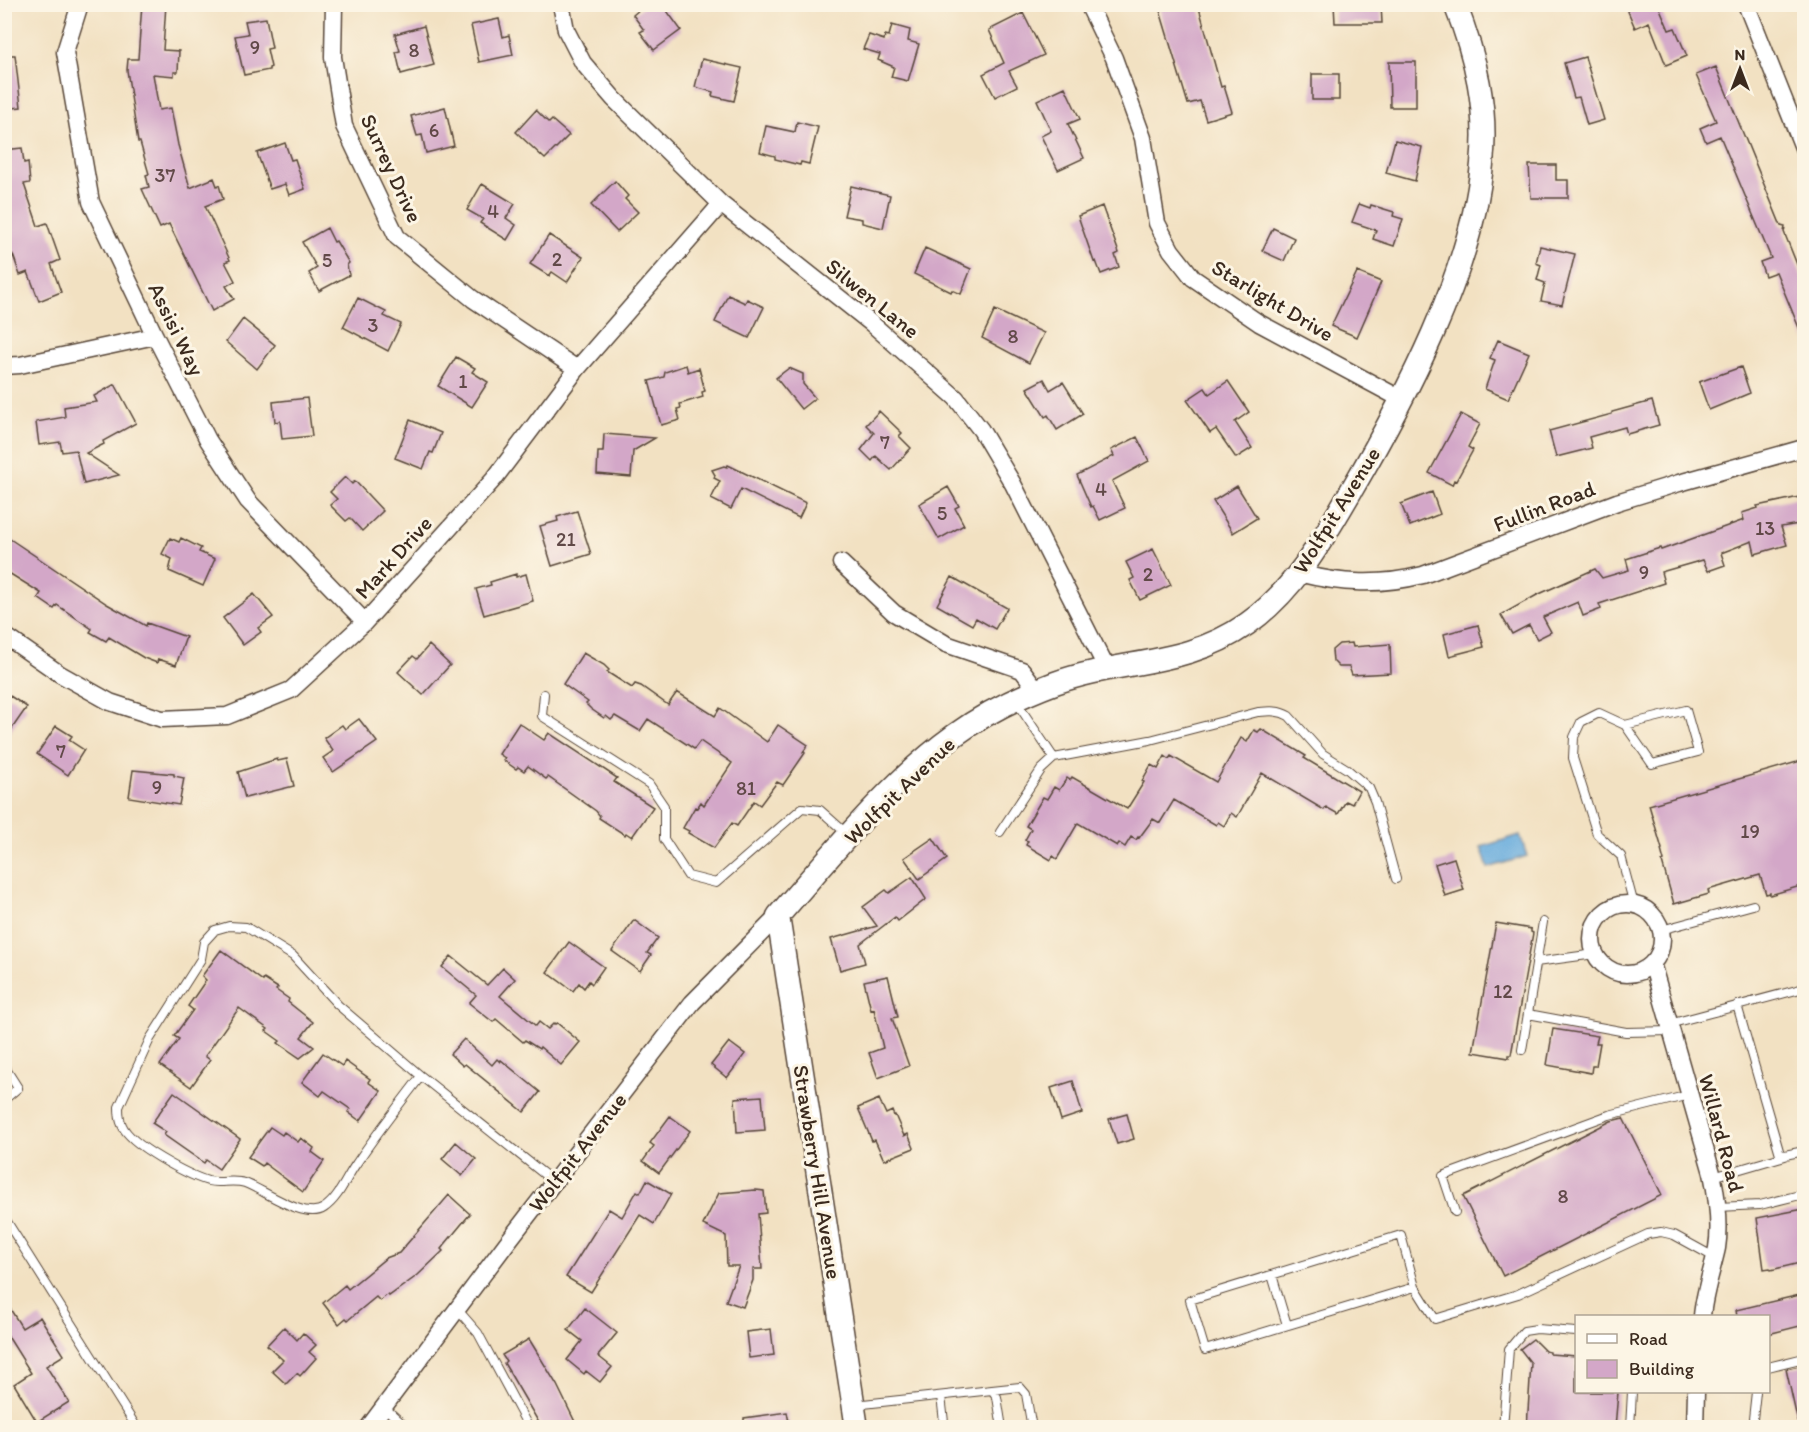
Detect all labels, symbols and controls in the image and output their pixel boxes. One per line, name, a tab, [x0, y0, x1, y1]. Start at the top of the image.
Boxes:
house number: 9	[250, 35, 260, 59]
house number: 8	[409, 38, 420, 62]
north arrow	[1710, 39, 1770, 99]
text: N	[1735, 45, 1745, 64]
street label: Surrey Drive	[355, 110, 428, 227]
house number: 6	[429, 118, 439, 142]
house number: 37	[155, 163, 175, 187]
house number: 4	[487, 199, 499, 223]
house number: 2	[552, 247, 563, 271]
house number: 5	[322, 248, 332, 272]
street label: Silwen Lane	[820, 252, 925, 344]
street label: Starlight Drive	[1207, 253, 1339, 347]
street label: Assisi Way	[142, 278, 211, 381]
house number: 3	[368, 313, 379, 337]
house number: 8	[1008, 324, 1019, 348]
house number: 1	[458, 369, 468, 393]
house number: 7	[880, 430, 890, 454]
street label: Wolfpit Avenue	[1287, 442, 1386, 579]
street label: Fullin Road	[1489, 475, 1599, 538]
house number: 4	[1095, 477, 1107, 501]
house number: 5	[937, 501, 947, 525]
street label: Mark Drive	[349, 510, 438, 605]
house number: 13	[1755, 516, 1775, 540]
house number: 21	[556, 527, 576, 551]
house number: 9	[1639, 560, 1649, 584]
house number: 2	[1143, 562, 1154, 586]
street label: Wolfpit Avenue	[838, 731, 961, 850]
house number: 7	[56, 739, 66, 763]
house number: 9	[152, 775, 162, 799]
house number: 81	[736, 776, 756, 800]
house number: 19	[1740, 819, 1760, 843]
house number: 12	[1493, 979, 1513, 1003]
street label: Strawberry Hill Avenue	[787, 1063, 848, 1281]
street label: Willard Road	[1693, 1071, 1750, 1195]
street label: Wolfpit Avenue	[522, 1087, 632, 1217]
house number: 8	[1558, 1184, 1569, 1208]
legend	[1575, 1315, 1770, 1393]
text: Road	[1629, 1328, 1668, 1350]
text: Building	[1629, 1358, 1695, 1380]

